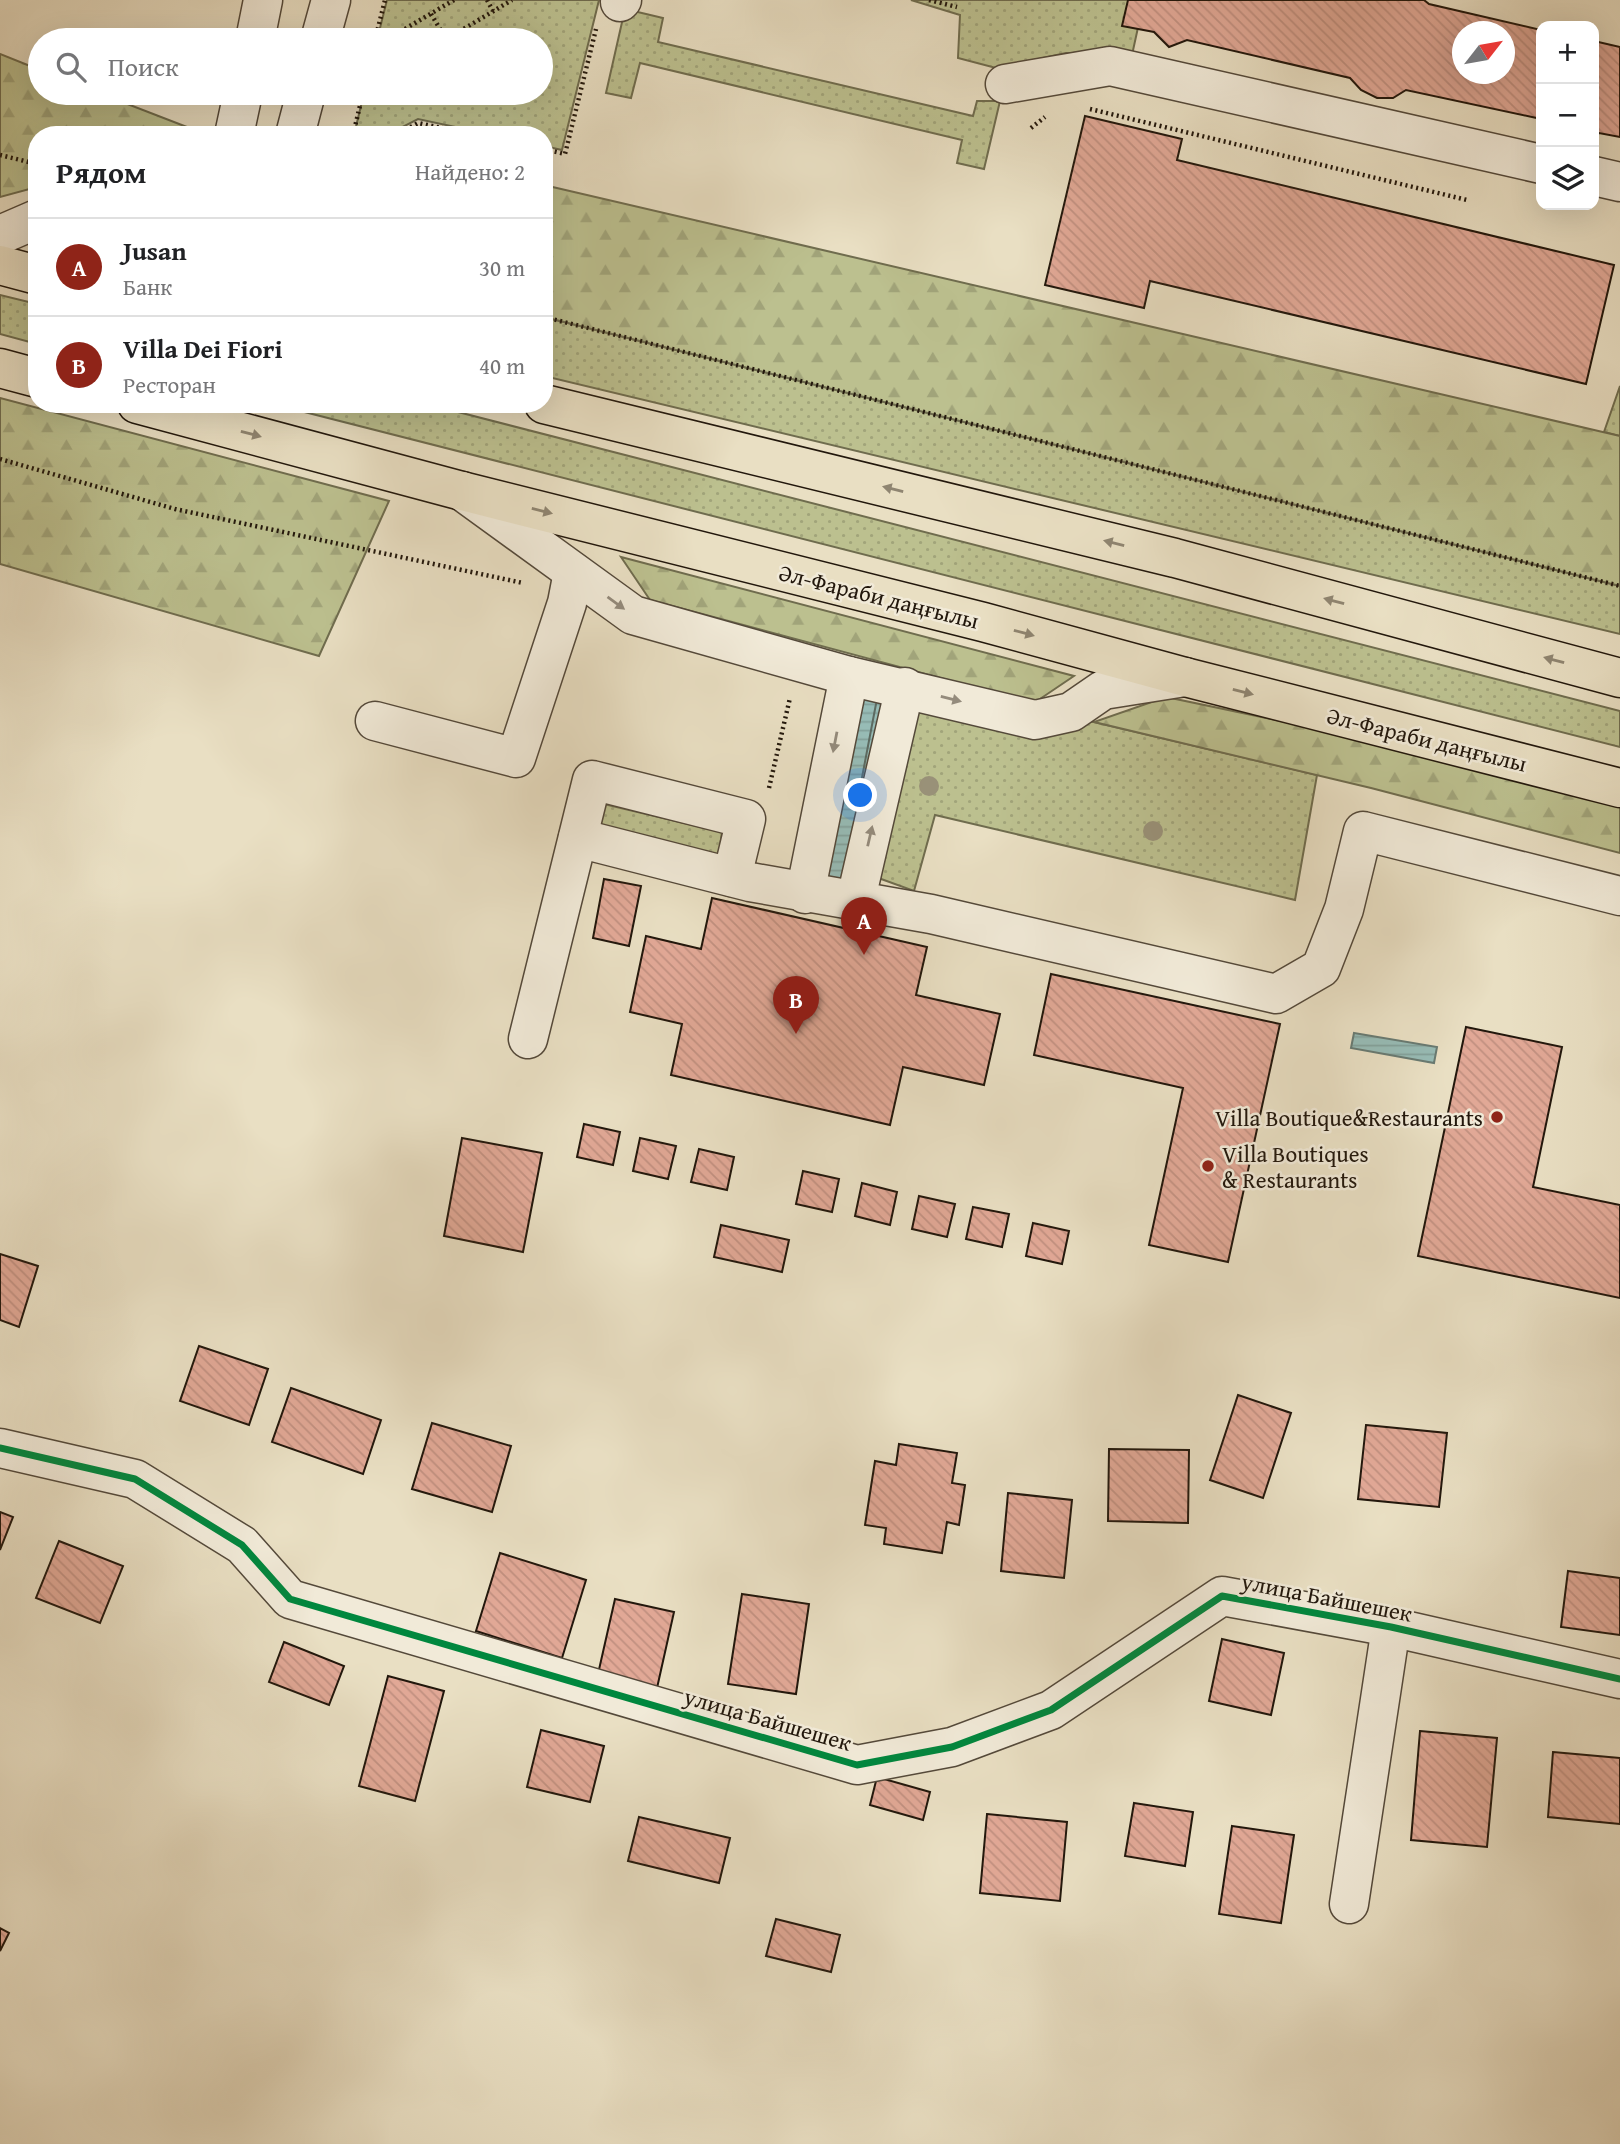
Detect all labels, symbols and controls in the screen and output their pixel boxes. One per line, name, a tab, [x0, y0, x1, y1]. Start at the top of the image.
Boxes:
north arrow	[1452, 21, 1515, 84]
map controls	[1536, 21, 1599, 210]
button: +	[1536, 21, 1599, 84]
search box	[28, 28, 553, 105]
text: Поиск	[108, 47, 179, 86]
icon: search	[52, 48, 90, 86]
button: −	[1536, 84, 1599, 147]
button: layers	[1536, 147, 1599, 210]
text: Рядом	[56, 150, 147, 194]
text: Найдено: 2	[415, 155, 525, 188]
text: Jusan	[123, 231, 187, 270]
text: A	[72, 251, 86, 284]
text: 30 m	[479, 251, 525, 284]
text: Банк	[123, 270, 172, 303]
text: Villa Dei Fiori	[123, 329, 283, 368]
text: B	[72, 349, 86, 382]
text: 40 m	[479, 349, 525, 382]
text: Ресторан	[123, 368, 216, 401]
one-way arrow	[241, 430, 262, 440]
one-way arrow	[882, 483, 904, 494]
one-way arrow	[531, 506, 553, 517]
one-way arrow	[1103, 537, 1125, 548]
street label: Әл-Фараби даңғылы	[776, 555, 982, 637]
one-way arrow	[1323, 595, 1345, 606]
one-way arrow	[607, 596, 625, 610]
one-way arrow	[1013, 628, 1035, 639]
one-way arrow	[1543, 654, 1565, 665]
one-way arrow	[1232, 687, 1254, 698]
one-way arrow	[941, 694, 963, 705]
street label: Әл-Фараби даңғылы	[1324, 698, 1530, 780]
one-way arrow	[830, 731, 841, 753]
your location	[843, 778, 877, 812]
one-way arrow	[865, 825, 876, 847]
pin: A	[841, 897, 887, 955]
pin: B	[773, 976, 819, 1034]
place label: Villa Boutique&Restaurants	[1215, 1101, 1483, 1134]
marker: Villa Boutique&Restaurants	[1489, 1109, 1505, 1125]
place label: Villa Boutiques & Restaurants	[1222, 1137, 1369, 1196]
marker: Villa Boutiques & Restaurants	[1200, 1158, 1216, 1174]
street label: улица Байшешек	[1238, 1564, 1415, 1630]
street label: улица Байшешек	[679, 1679, 856, 1759]

